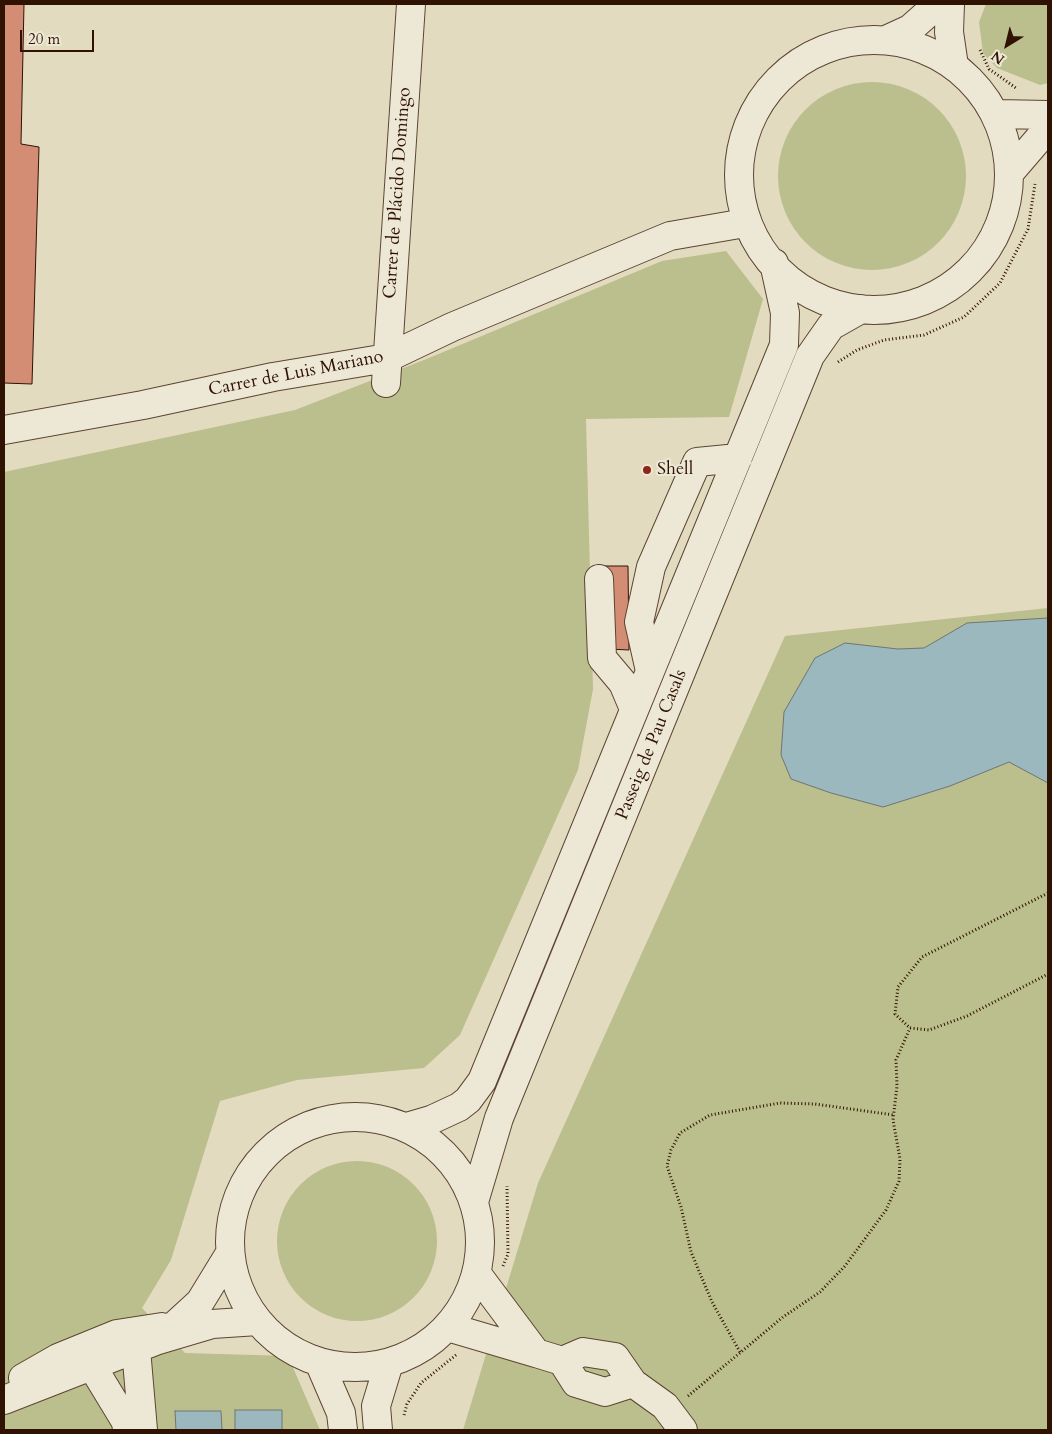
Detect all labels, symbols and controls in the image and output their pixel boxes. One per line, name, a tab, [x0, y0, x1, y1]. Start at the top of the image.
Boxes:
scale bar	[22, 20, 96, 52]
north arrow	[982, 20, 1032, 70]
text: 20 m	[28, 29, 60, 49]
text: N	[987, 46, 1008, 69]
street label: Carrer de Plácido Domingo	[380, 87, 416, 299]
street label: Carrer de Luis Mariano	[207, 346, 385, 402]
place label: Shell	[657, 459, 693, 481]
marker: Shell	[641, 464, 653, 476]
street label: Passeig de Pau Casals	[612, 667, 692, 823]

